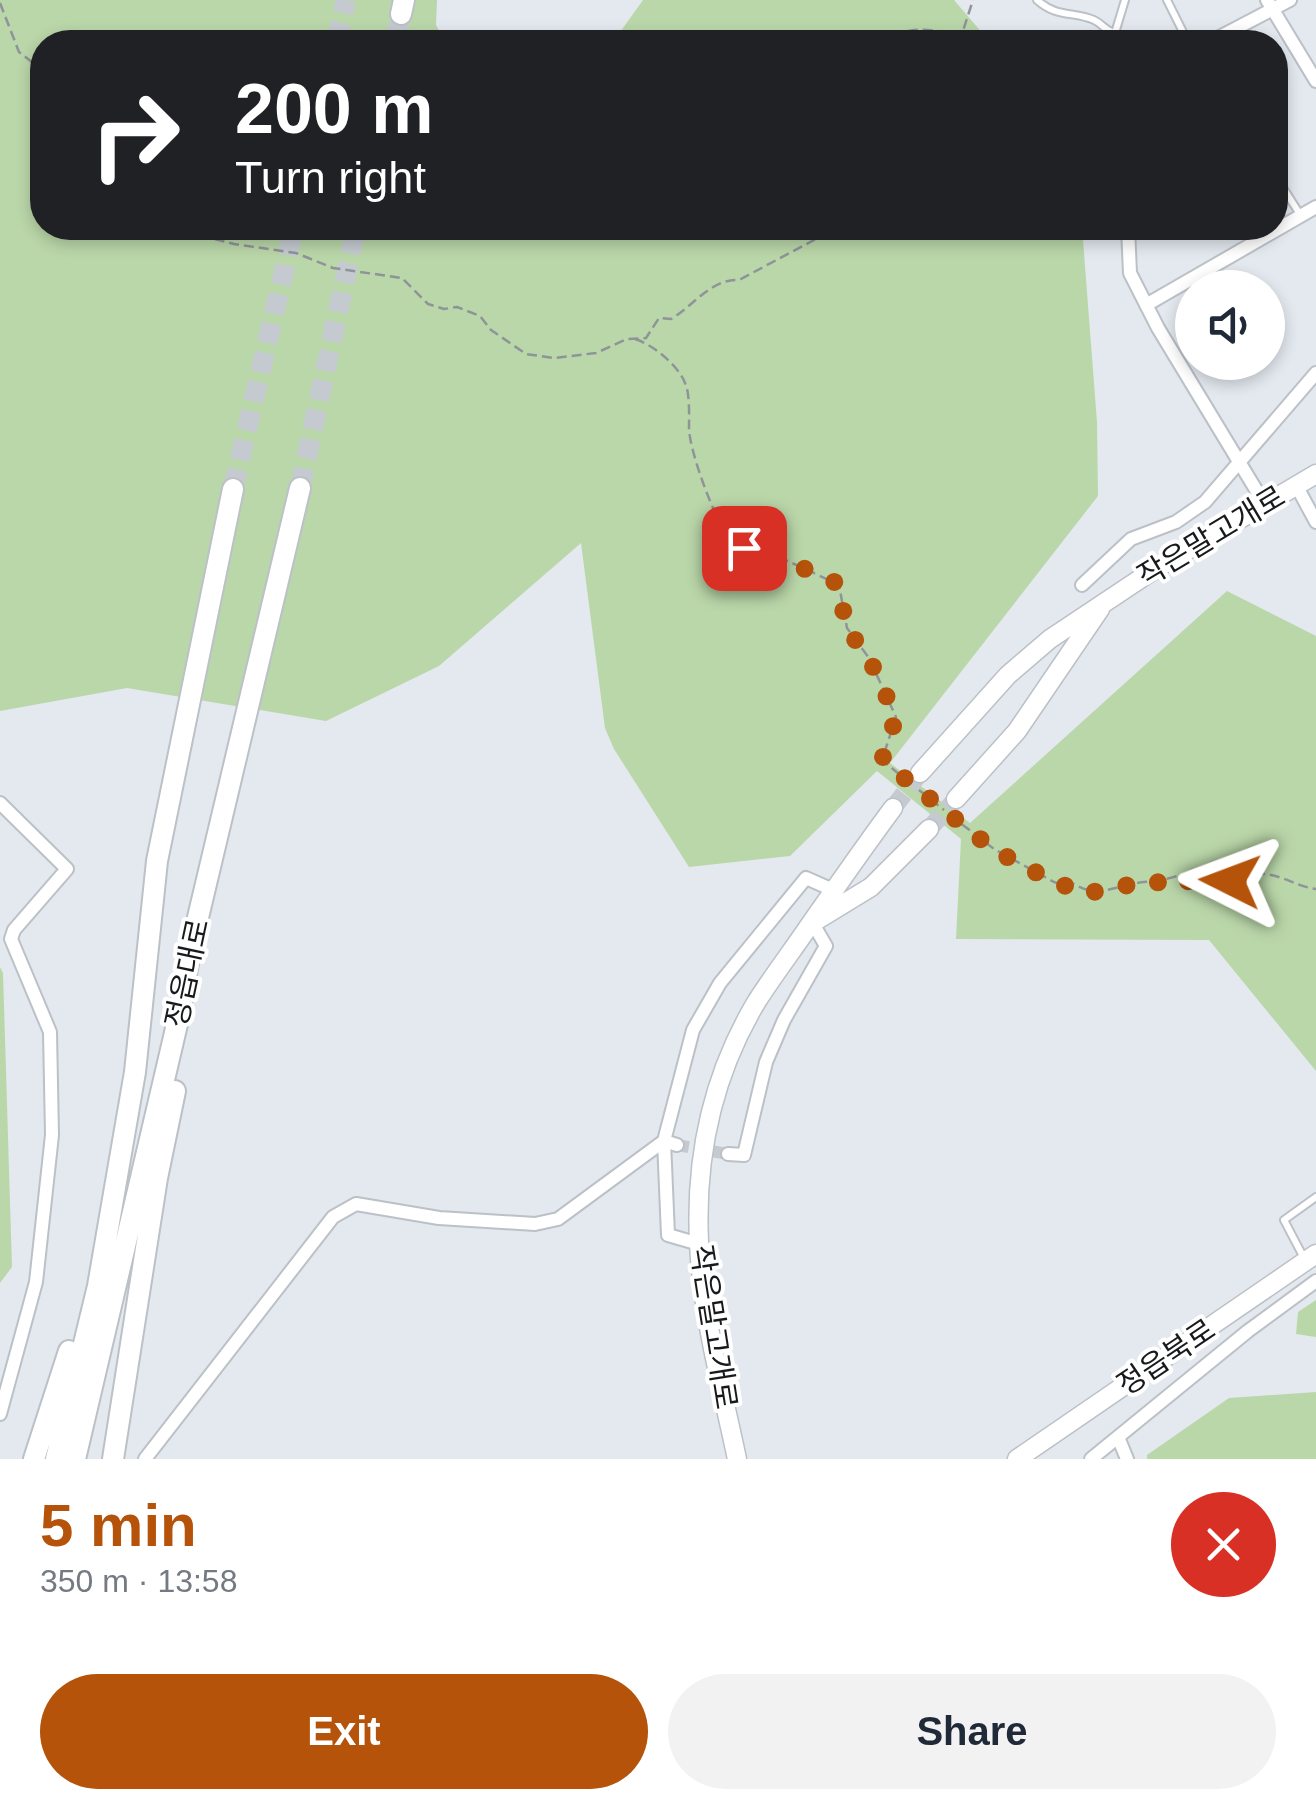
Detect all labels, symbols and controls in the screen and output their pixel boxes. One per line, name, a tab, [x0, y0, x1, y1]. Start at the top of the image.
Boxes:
icon: right	[70, 70, 200, 200]
text: 200 m	[235, 70, 433, 148]
text: Turn right	[235, 152, 426, 203]
map controls	[1175, 270, 1285, 380]
button: sound	[1175, 270, 1285, 380]
street label: 작은말고개로	[1132, 479, 1290, 593]
pin	[702, 506, 787, 591]
icon: arrive	[717, 521, 772, 576]
position arrow	[1178, 829, 1282, 933]
street label: 정읍대로	[159, 916, 215, 1030]
street label: 작은말고개로	[685, 1243, 743, 1411]
street label: 정읍북로	[1111, 1312, 1221, 1402]
text: 5 min	[40, 1492, 197, 1559]
button: close	[1171, 1492, 1276, 1597]
text: 350 m · 13:58	[40, 1563, 237, 1599]
button: Exit	[40, 1674, 648, 1789]
button: Share	[668, 1674, 1276, 1789]

